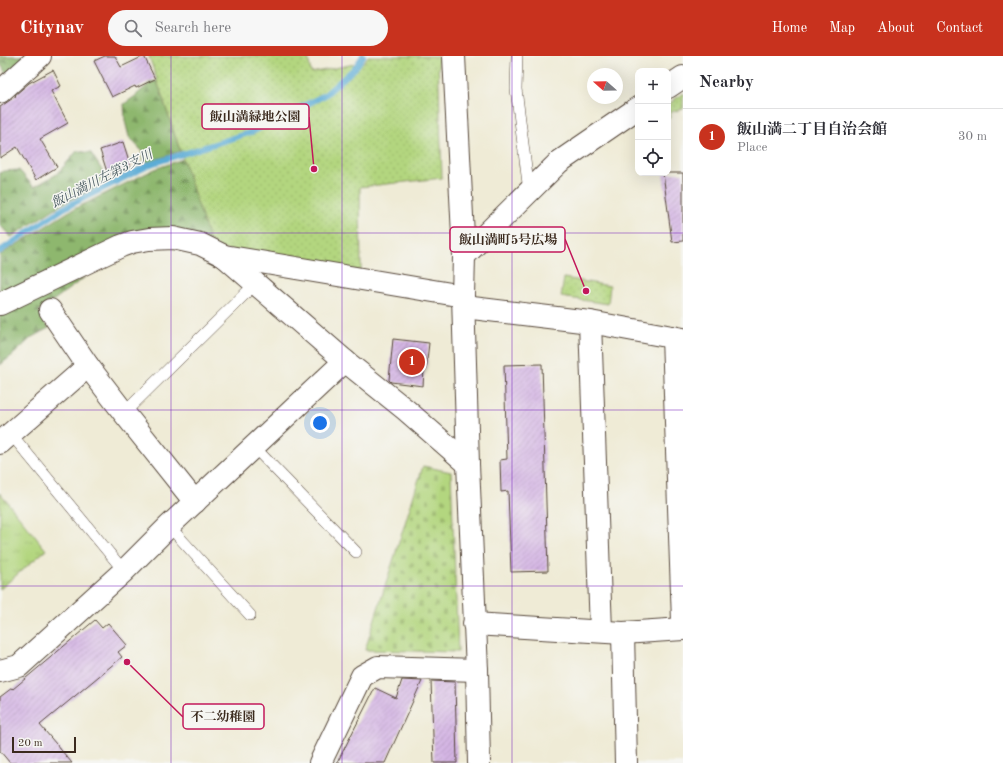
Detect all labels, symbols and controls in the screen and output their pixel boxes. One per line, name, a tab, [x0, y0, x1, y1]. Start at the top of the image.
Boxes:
search box	[108, 10, 388, 46]
icon: search	[122, 17, 144, 39]
text: Citynav	[20, 19, 84, 38]
text: Search here	[154, 21, 231, 36]
text: Home	[772, 21, 807, 35]
text: Map	[829, 21, 855, 35]
text: About	[877, 21, 914, 35]
text: Contact	[936, 21, 983, 35]
north arrow	[587, 68, 623, 104]
map controls	[635, 68, 671, 176]
button: +	[635, 68, 671, 104]
text: Nearby	[699, 74, 754, 91]
callout: 飯山満緑地公園	[202, 104, 309, 129]
button: −	[635, 104, 671, 140]
text: 飯山満緑地公園	[209, 109, 301, 124]
text: 飯山満二丁目自治会館	[737, 123, 887, 138]
text: 1	[708, 130, 716, 143]
text: 30 m	[958, 130, 987, 143]
button: locate	[635, 140, 671, 176]
text: Place	[737, 141, 767, 154]
water label: 飯山満川左第3支川	[49, 146, 156, 210]
callout: 飯山満町5号広場	[450, 227, 565, 252]
text: 飯山満町5号広場	[459, 232, 557, 247]
pin: 1	[399, 347, 425, 377]
your location	[310, 413, 330, 433]
callout: 不二幼稚園	[183, 704, 264, 729]
text: 不二幼稚園	[190, 710, 256, 724]
scale bar	[12, 735, 76, 754]
text: 20 m	[18, 738, 43, 749]

